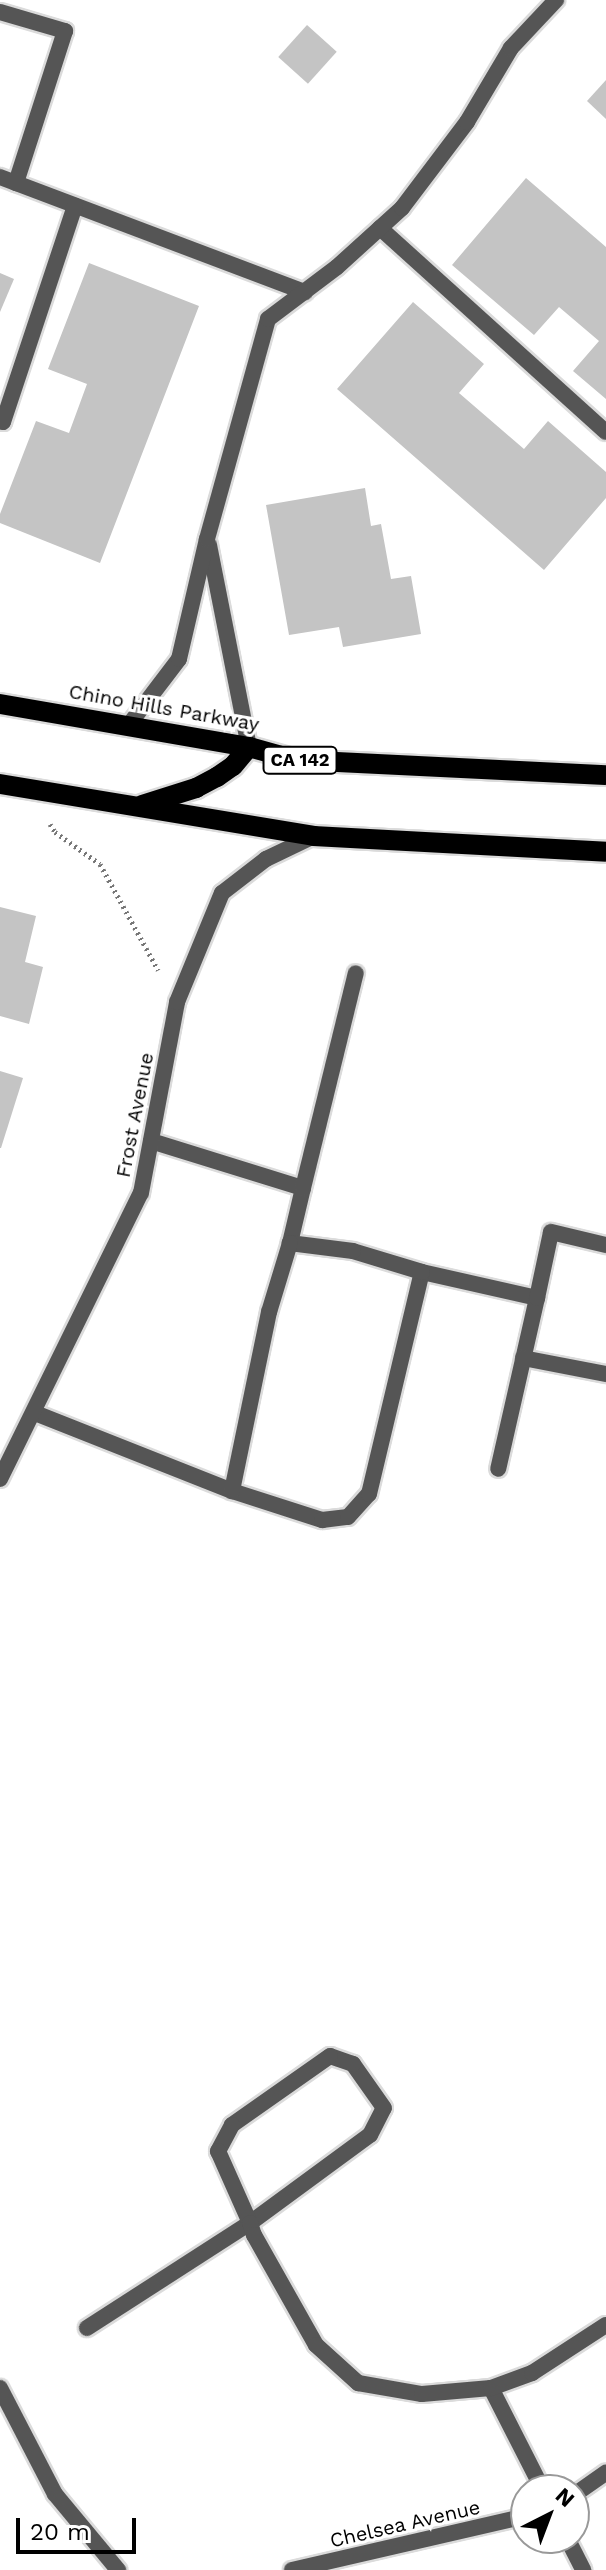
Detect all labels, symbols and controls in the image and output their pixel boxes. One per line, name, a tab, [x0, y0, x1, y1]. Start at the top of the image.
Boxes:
street label: Chino Hills Parkway	[67, 679, 261, 737]
road number: CA 142	[262, 746, 338, 774]
street label: Frost Avenue	[111, 1050, 159, 1180]
north arrow	[510, 2474, 590, 2554]
text: N	[551, 2483, 579, 2512]
street label: Chelsea Avenue	[327, 2495, 483, 2553]
scale bar	[20, 2502, 140, 2552]
text: 20 m	[30, 2518, 90, 2546]

